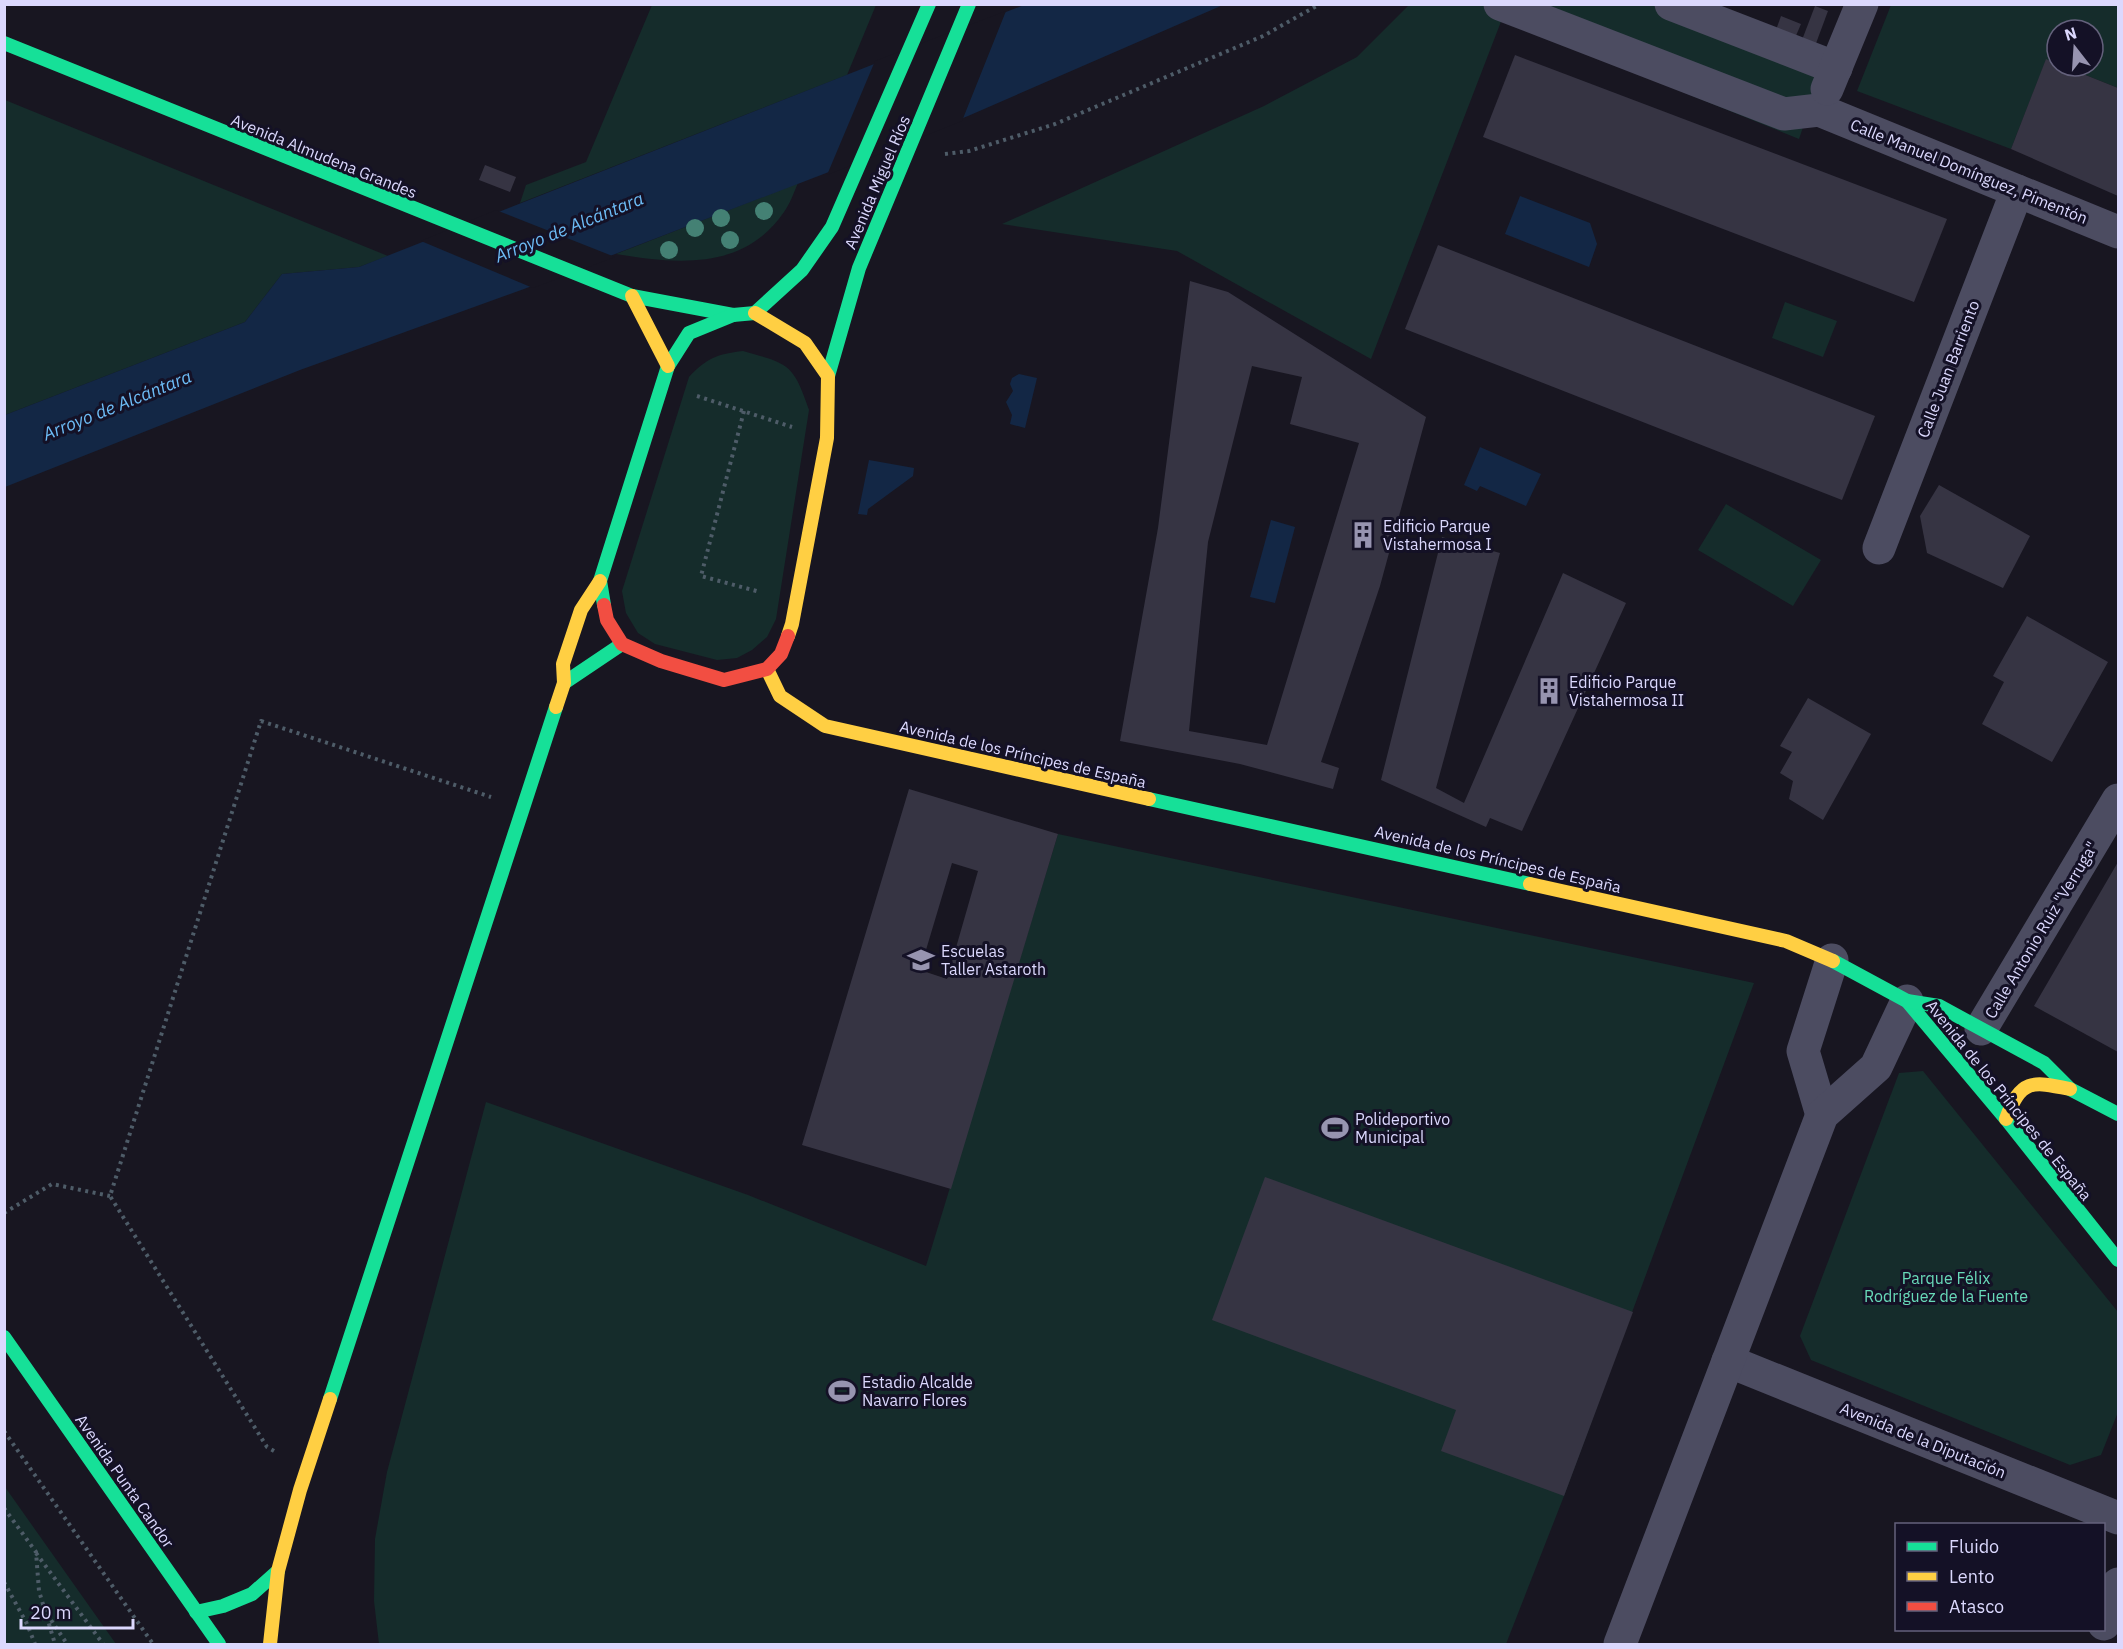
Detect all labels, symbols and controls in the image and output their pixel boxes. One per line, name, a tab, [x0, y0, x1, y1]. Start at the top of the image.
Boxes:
north arrow	[2045, 18, 2105, 78]
text: N	[2062, 22, 2079, 45]
street label: Avenida Almudena Grandes	[228, 110, 420, 202]
street label: Avenida Miguel Ríos	[840, 112, 914, 252]
street label: Calle Manuel Domínguez, Pimentón	[1847, 114, 2091, 228]
water label: Arroyo de Alcántara	[490, 187, 647, 268]
street label: Calle Juan Barriento	[1913, 297, 1983, 440]
water label: Arroyo de Alcántara	[38, 365, 195, 446]
place label: Edificio Parque Vistahermosa I	[1383, 516, 1492, 554]
building icon: Edificio Parque Vistahermosa I	[1348, 520, 1378, 550]
place label: Edificio Parque Vistahermosa II	[1569, 672, 1684, 710]
building icon: Edificio Parque Vistahermosa II	[1534, 676, 1564, 706]
street label: Avenida de los Príncipes de España	[898, 716, 1149, 792]
street label: Avenida de los Príncipes de España	[1373, 821, 1624, 897]
street label: Calle Antonio Ruiz "Verruga"	[1980, 838, 2102, 1022]
place label: Escuelas Taller Astaroth	[941, 941, 1046, 979]
school or university icon: Escuelas Taller Astaroth	[906, 945, 936, 975]
street label: Avenida de los Príncipes de España	[1922, 996, 2096, 1205]
place label: Polideportivo Municipal	[1355, 1109, 1450, 1147]
sports icon: Polideportivo Municipal	[1320, 1113, 1350, 1143]
park label: Parque Félix Rodríguez de la Fuente	[1864, 1268, 2028, 1306]
place label: Estadio Alcalde Navarro Flores	[862, 1372, 973, 1410]
sports icon: Estadio Alcalde Navarro Flores	[827, 1376, 857, 1406]
street label: Avenida de la Diputación	[1837, 1398, 2009, 1482]
street label: Avenida Punta Candor	[71, 1410, 179, 1552]
legend	[1895, 1523, 2105, 1631]
text: Fluido	[1949, 1535, 1999, 1558]
text: Lento	[1949, 1565, 1994, 1588]
scale bar	[21, 1592, 134, 1630]
text: Atasco	[1949, 1595, 2004, 1618]
text: 20 m	[30, 1601, 72, 1624]

